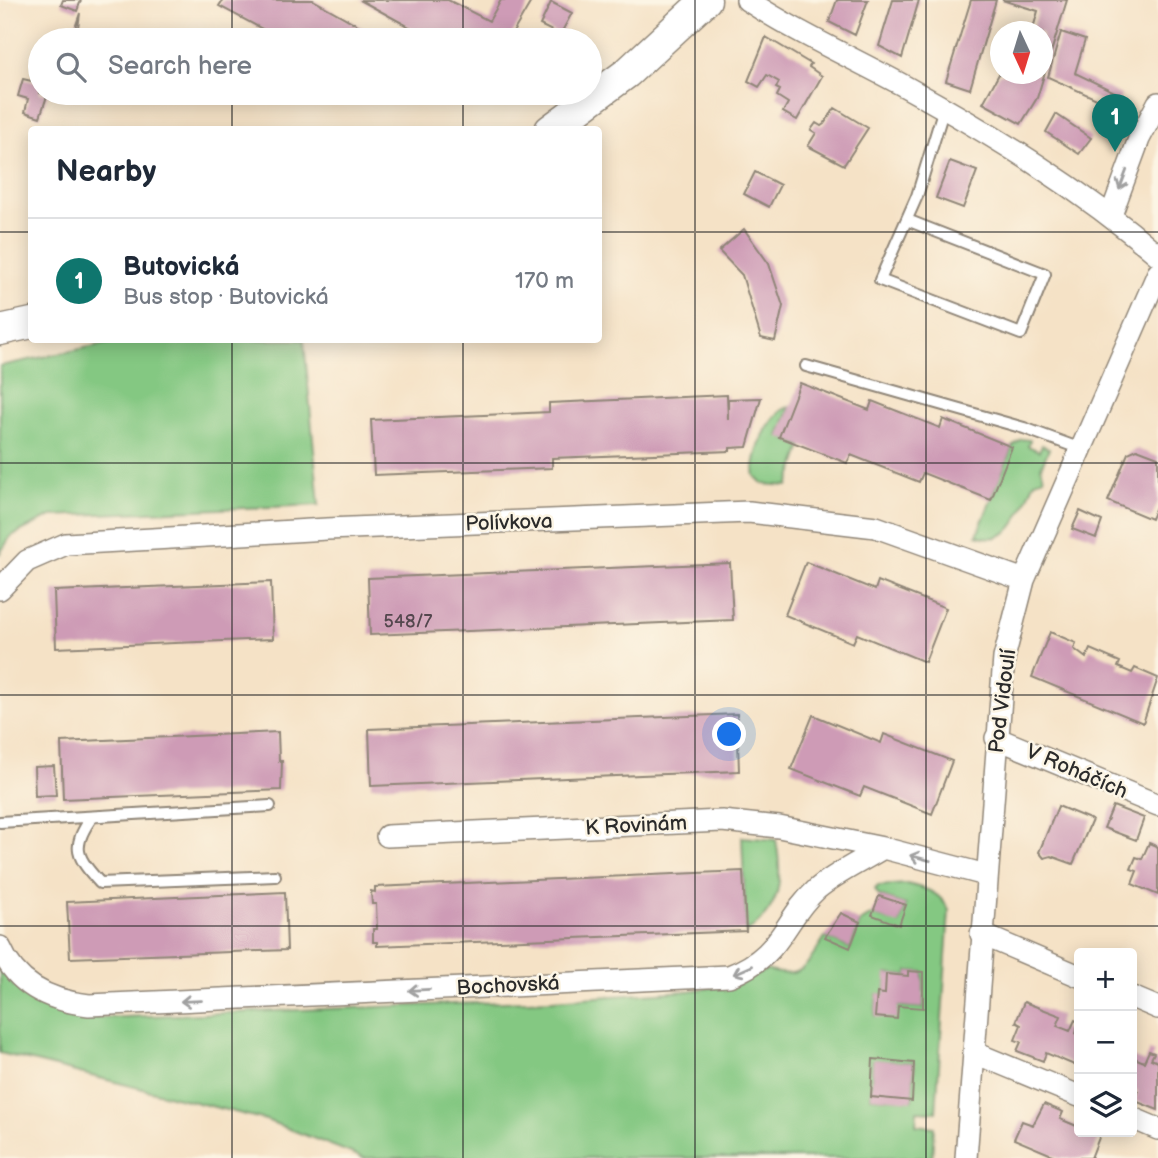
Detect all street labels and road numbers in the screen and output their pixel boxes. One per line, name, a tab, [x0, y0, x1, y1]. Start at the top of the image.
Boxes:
street label: Polívkova	[465, 508, 553, 537]
street label: Pod Vidoulí	[984, 647, 1021, 754]
street label: V Roháčích	[1022, 739, 1131, 804]
street label: K Rovinám	[584, 810, 688, 841]
street label: Bochovská	[456, 970, 560, 1001]

